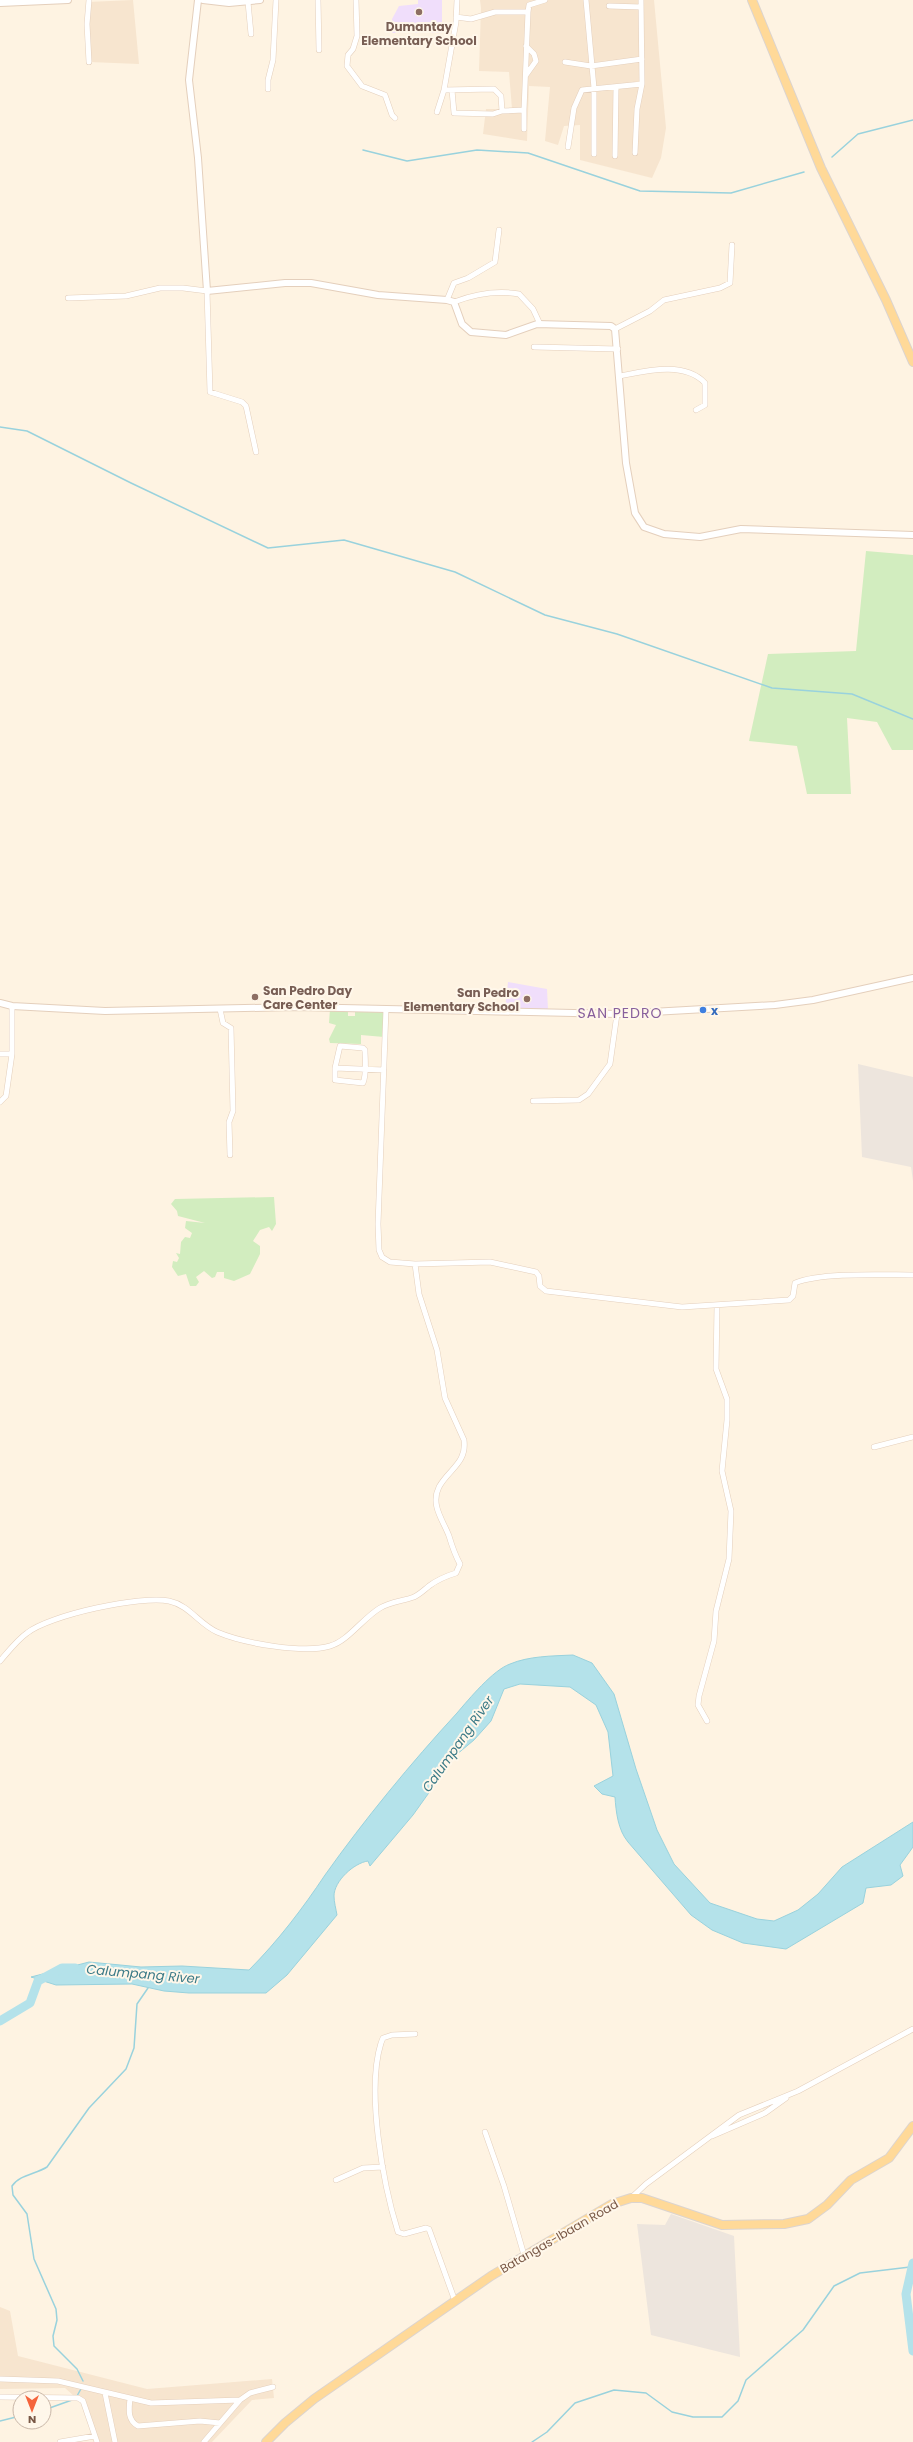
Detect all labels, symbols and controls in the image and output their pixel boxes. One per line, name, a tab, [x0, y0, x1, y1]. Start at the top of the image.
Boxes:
marker: Dumantay Elementary School	[414, 7, 424, 17]
place label: Dumantay Elementary School	[361, 18, 477, 49]
place label: San Pedro Day Care Center	[263, 982, 352, 1013]
place label: San Pedro Elementary School	[404, 984, 519, 1015]
marker: San Pedro Day Care Center	[250, 992, 260, 1002]
marker: San Pedro Elementary School	[522, 994, 532, 1004]
place label: x	[711, 1002, 719, 1019]
district label: SAN PEDRO	[578, 1003, 662, 1023]
marker: x	[698, 1005, 708, 1015]
water label: Calumpang River	[418, 1691, 499, 1796]
water label: Calumpang River	[86, 1960, 202, 1989]
street label: Batangas-Ibaan Road	[497, 2195, 621, 2277]
north arrow	[12, 2390, 52, 2430]
text: N	[28, 2412, 36, 2428]

